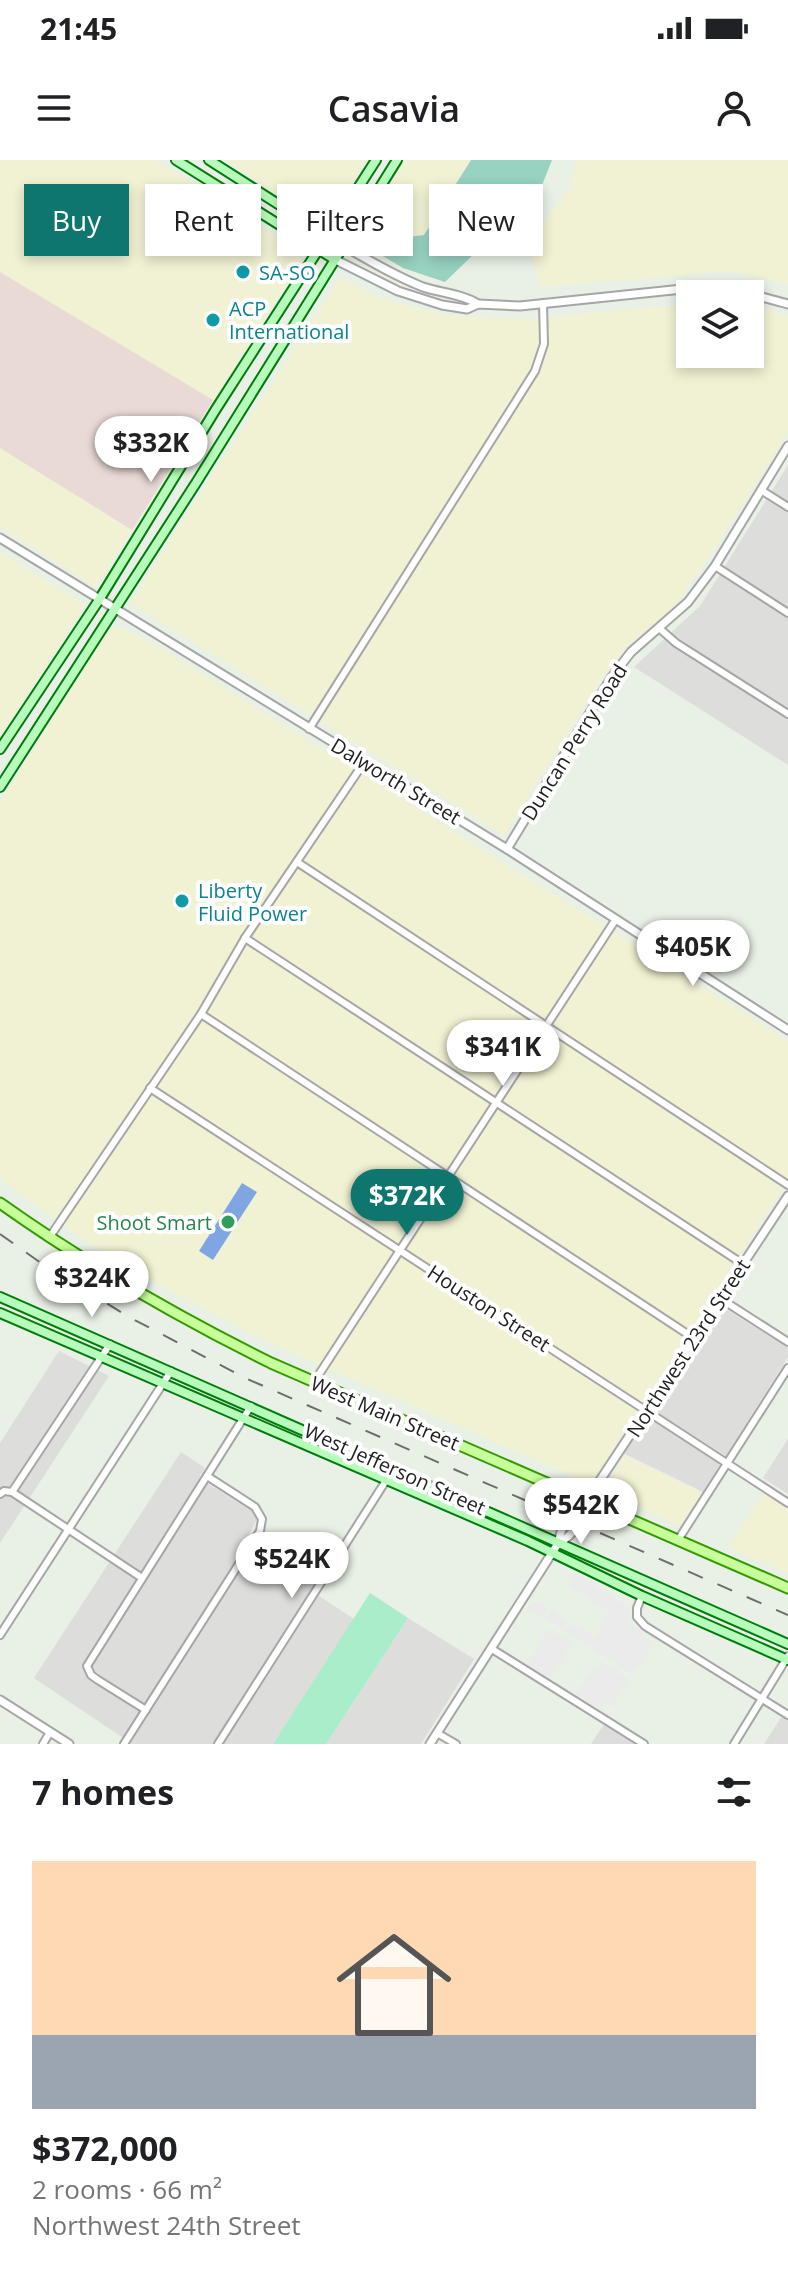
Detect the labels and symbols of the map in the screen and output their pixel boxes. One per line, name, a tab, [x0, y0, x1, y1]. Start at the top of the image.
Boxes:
place label: SA-SO	[259, 259, 316, 286]
marker: SA-SO	[234, 263, 252, 281]
place label: ACP International	[229, 295, 349, 345]
marker: ACP International	[204, 311, 222, 329]
pin: $332K	[95, 416, 207, 484]
street label: Duncan Perry Road	[515, 659, 633, 825]
street label: Dalworth Street	[326, 732, 466, 830]
place label: Liberty Fluid Power	[198, 877, 307, 927]
marker: Liberty Fluid Power	[173, 892, 191, 910]
pin: $405K	[637, 920, 749, 988]
pin: $341K	[447, 1020, 559, 1088]
pin: $372K	[351, 1169, 463, 1237]
place label: Shoot Smart	[96, 1209, 212, 1236]
marker: Shoot Smart	[219, 1213, 237, 1231]
pin: $324K	[36, 1251, 148, 1319]
street label: Northwest 23rd Street	[620, 1254, 756, 1442]
street label: Houston Street	[422, 1258, 556, 1358]
street label: West Main Street	[307, 1370, 463, 1456]
street label: West Jefferson Street	[300, 1417, 490, 1521]
pin: $542K	[525, 1478, 637, 1546]
pin: $524K	[236, 1532, 348, 1600]

